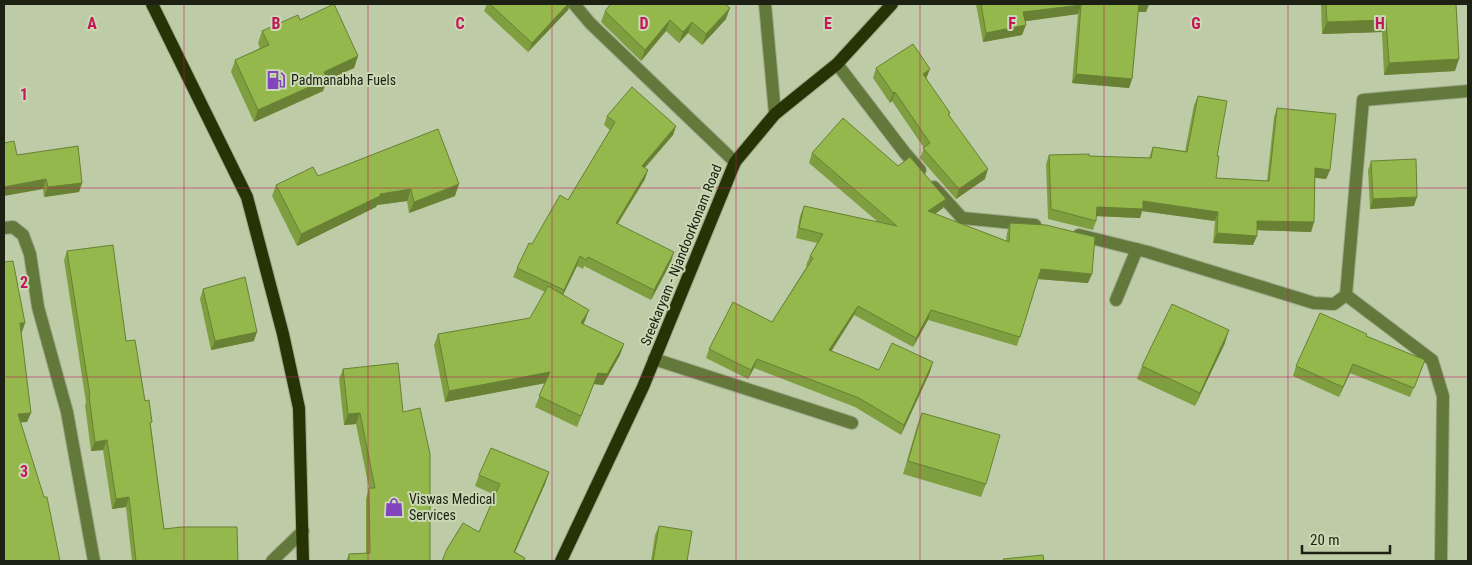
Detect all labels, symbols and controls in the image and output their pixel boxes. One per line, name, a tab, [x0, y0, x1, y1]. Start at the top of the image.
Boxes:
text: A	[87, 14, 97, 33]
text: B	[272, 14, 281, 33]
text: C	[455, 14, 465, 33]
text: D	[639, 14, 649, 33]
text: E	[824, 14, 832, 33]
text: F	[1008, 14, 1016, 33]
text: G	[1191, 14, 1201, 33]
text: H	[1375, 14, 1385, 33]
fuel station icon: Padmanabha Fuels	[265, 69, 287, 91]
place label: Padmanabha Fuels	[291, 72, 396, 88]
text: 1	[20, 85, 28, 104]
street label: Sreekaryam - Njandoorkonam Road	[637, 162, 725, 348]
text: 2	[20, 273, 28, 292]
text: 3	[20, 462, 28, 481]
place label: Viswas Medical Services	[409, 491, 496, 523]
shop icon: Viswas Medical Services	[383, 496, 405, 518]
scale bar	[1302, 522, 1390, 554]
text: 20 m	[1310, 531, 1340, 549]

